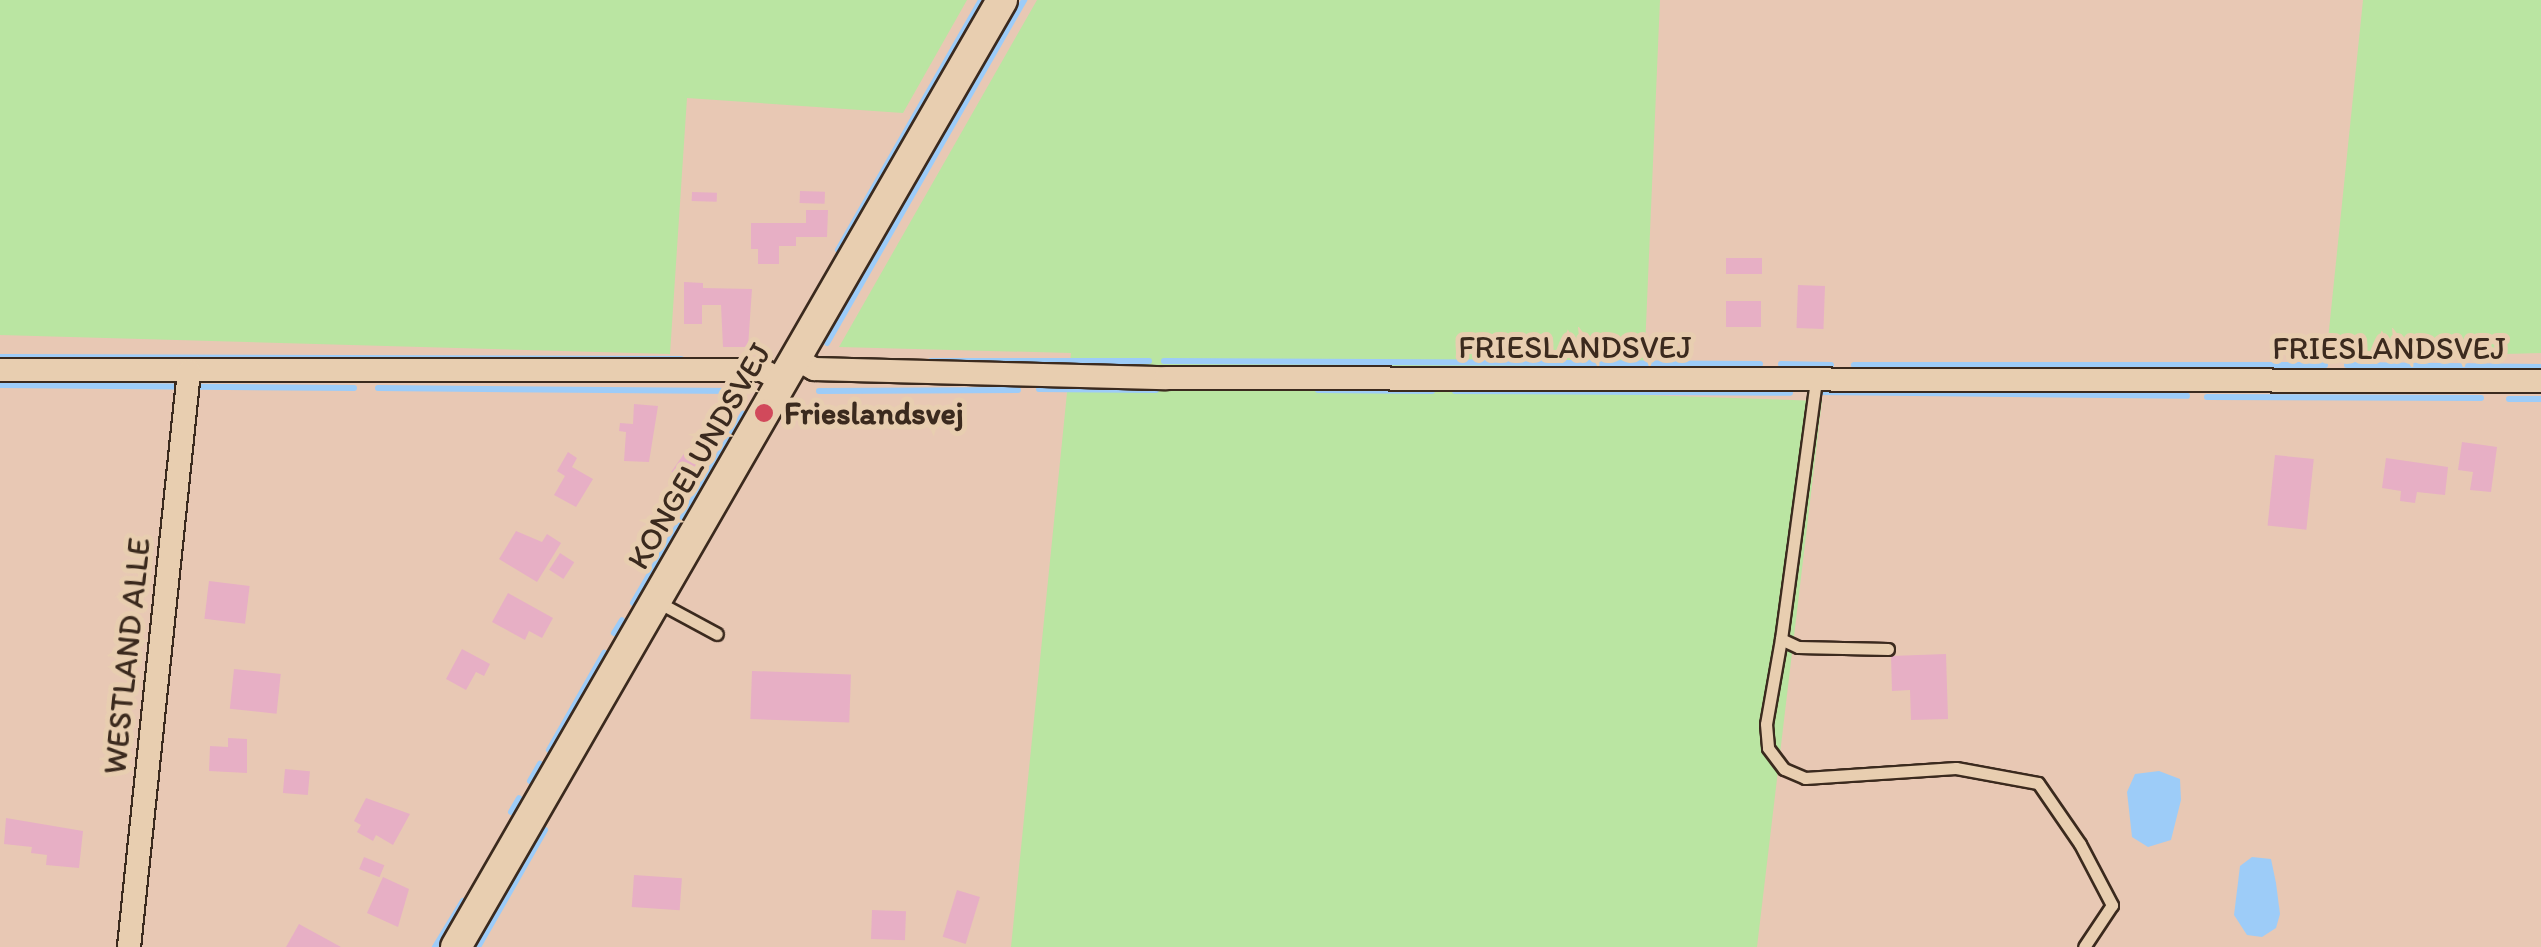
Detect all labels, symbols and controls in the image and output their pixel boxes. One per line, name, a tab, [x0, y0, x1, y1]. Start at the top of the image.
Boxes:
street label: FRIESLANDSVEJ	[1458, 328, 1692, 366]
street label: FRIESLANDSVEJ	[2272, 329, 2506, 367]
street label: KONGELUNDSVEJ	[619, 336, 779, 576]
place label: Frieslandsvej	[784, 394, 964, 432]
marker: Frieslandsvej	[753, 402, 775, 424]
street label: WESTLAND ALLE	[95, 536, 159, 776]

